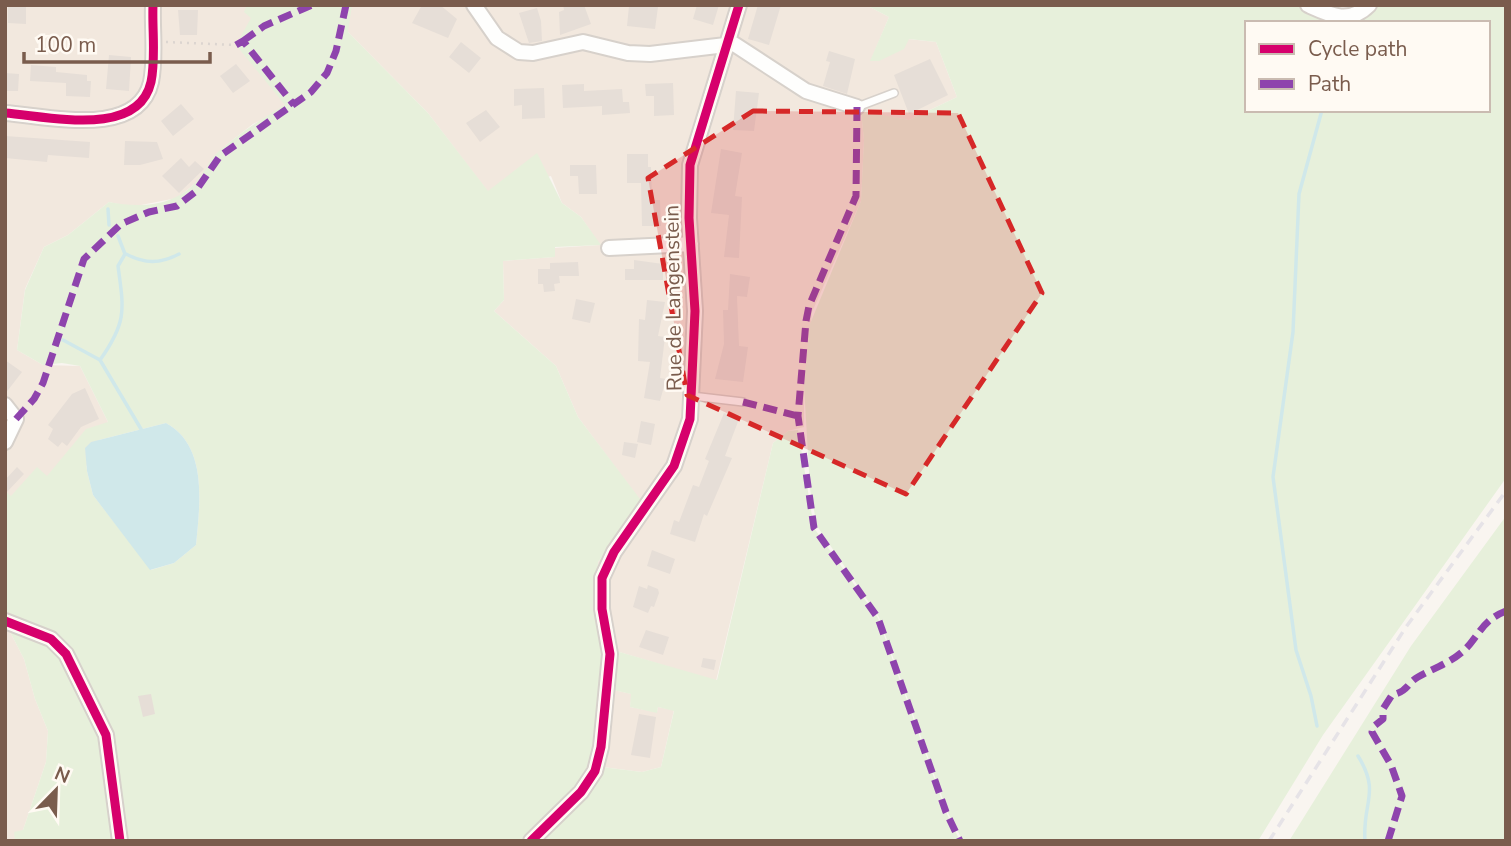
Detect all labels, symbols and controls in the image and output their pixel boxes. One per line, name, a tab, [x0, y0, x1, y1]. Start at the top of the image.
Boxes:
scale bar	[24, 21, 210, 65]
legend	[1245, 21, 1490, 112]
text: 100 m	[35, 31, 96, 59]
text: Cycle path	[1308, 35, 1407, 63]
text: Path	[1308, 70, 1351, 98]
street label: Rue de Langenstein	[657, 205, 689, 391]
north arrow	[21, 755, 91, 825]
text: N	[51, 761, 74, 790]

